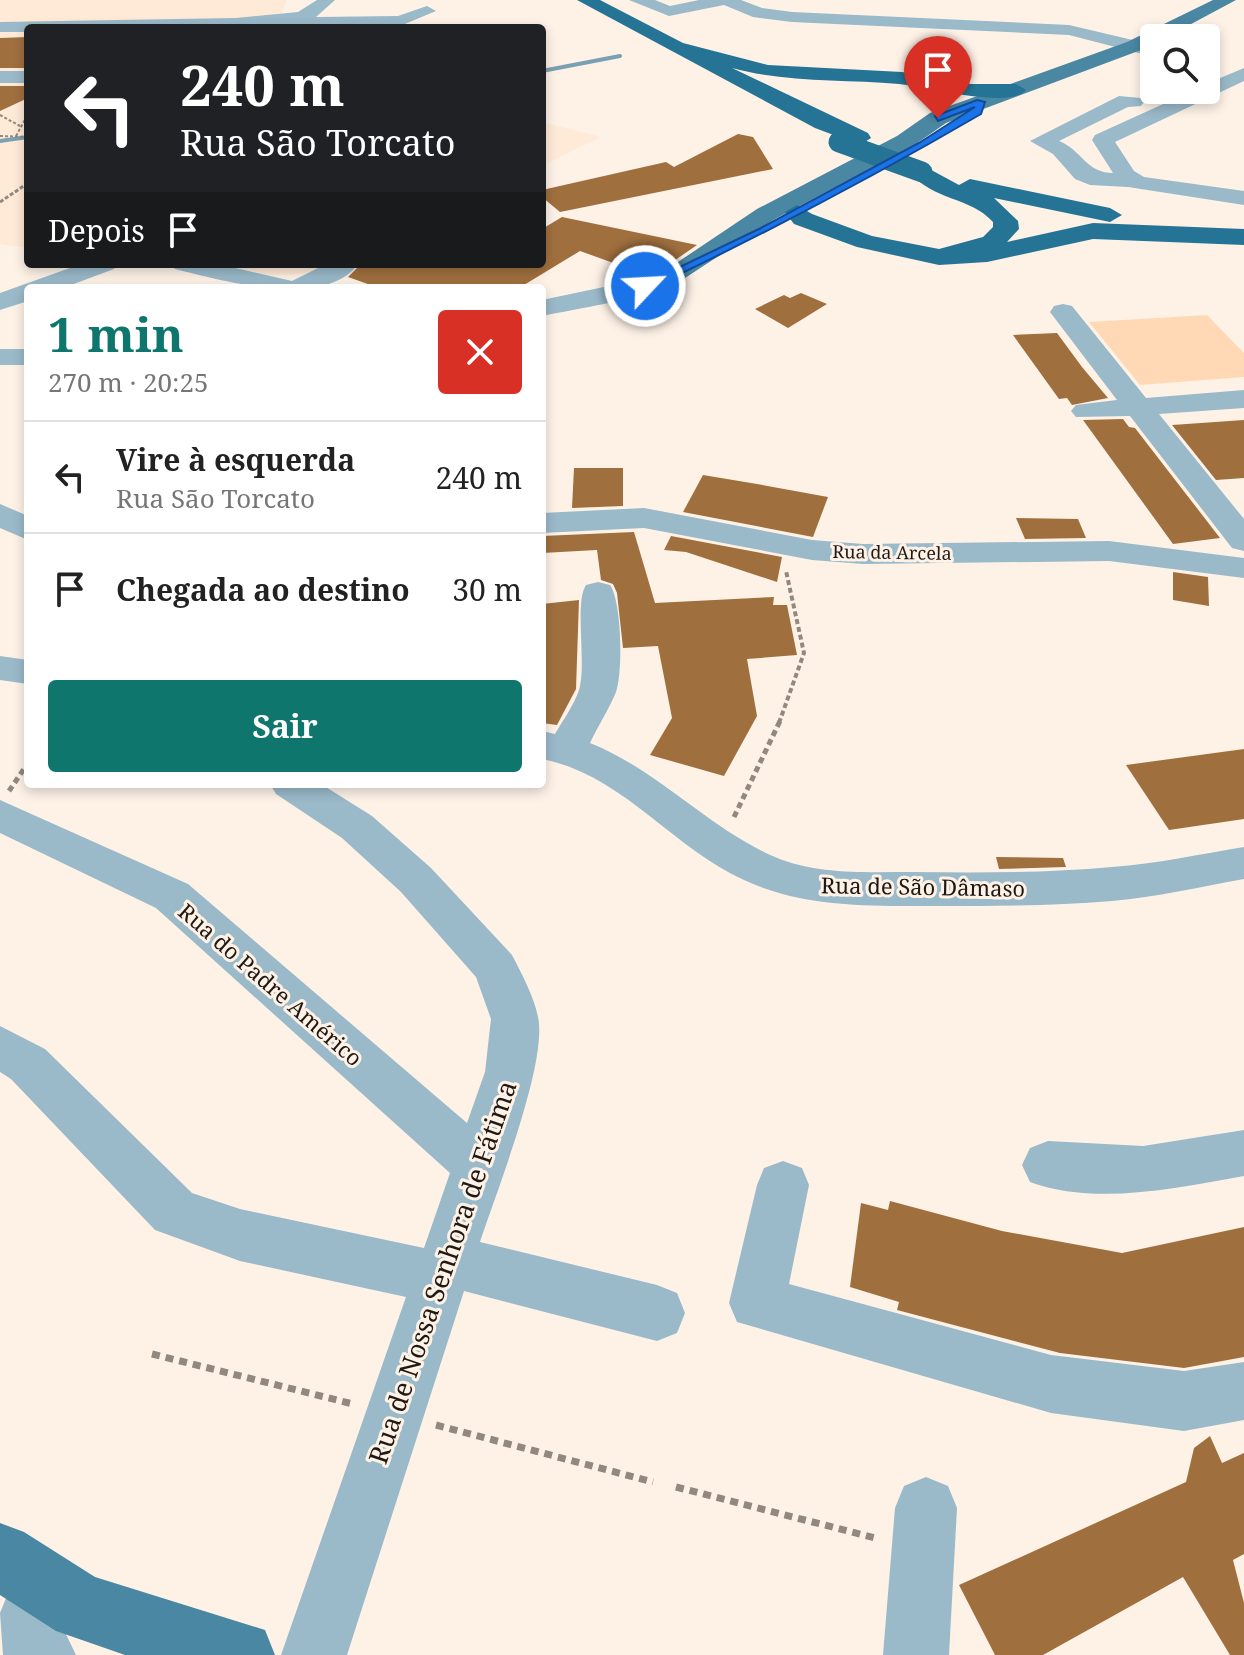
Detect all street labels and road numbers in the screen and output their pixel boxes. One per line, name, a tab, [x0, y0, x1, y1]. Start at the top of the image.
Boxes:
street label: Rua da Arcela	[832, 539, 952, 565]
street label: Rua de São Dâmaso	[821, 869, 1025, 903]
street label: Rua do Padre Américo	[173, 896, 369, 1072]
street label: Rua de Nossa Senhora de Fátima	[359, 1076, 525, 1468]

